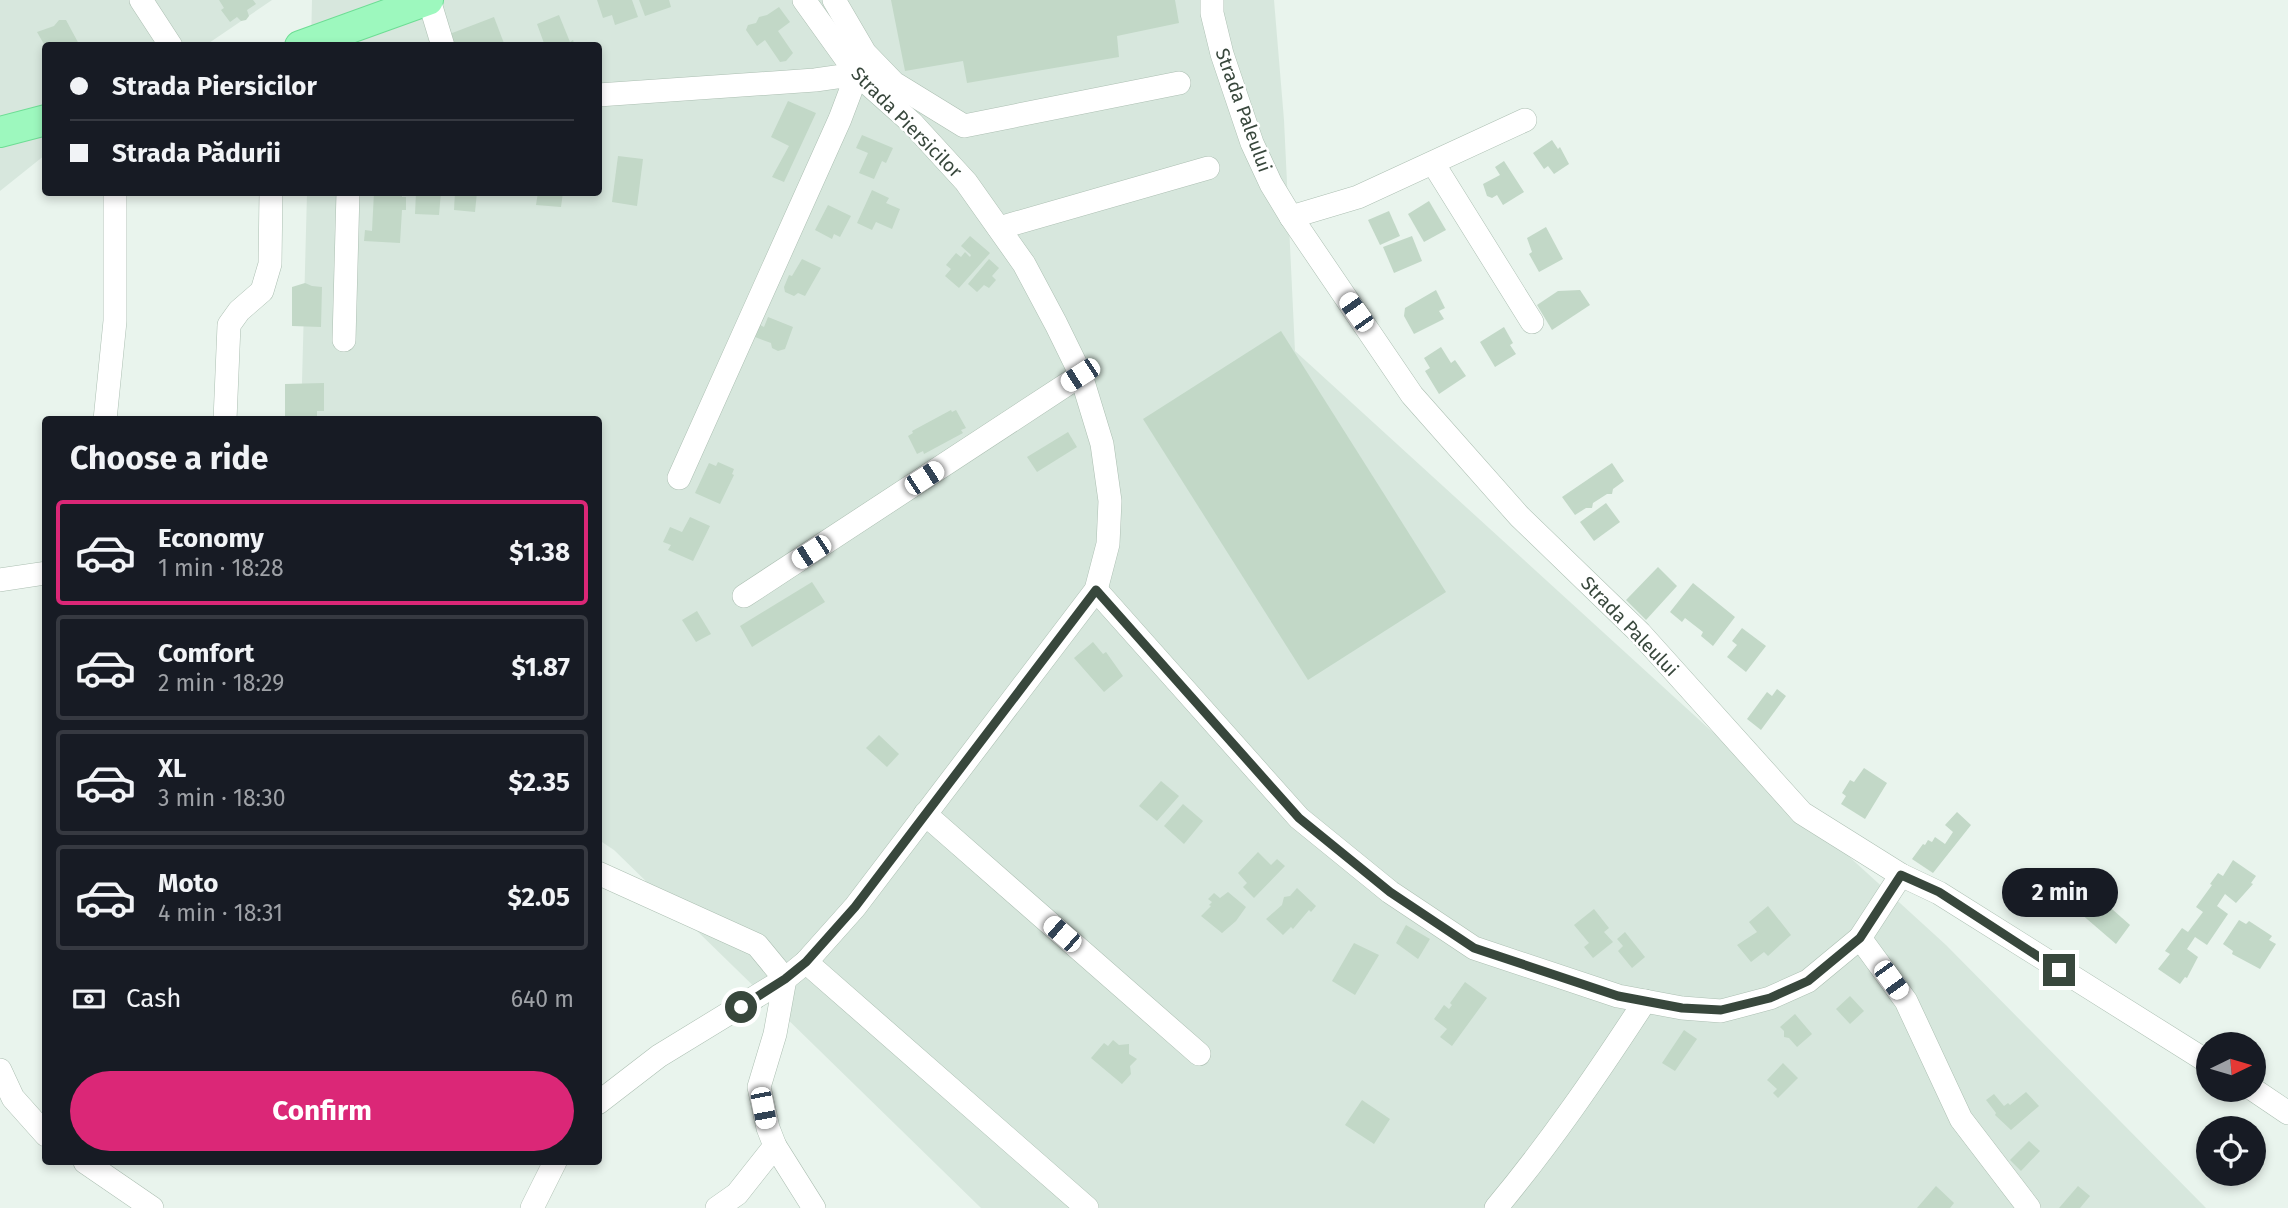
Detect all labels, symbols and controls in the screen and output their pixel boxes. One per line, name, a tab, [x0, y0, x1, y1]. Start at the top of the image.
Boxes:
street label: Strada Paleului	[1210, 45, 1277, 175]
street label: Strada Piersicilor	[846, 62, 967, 183]
text: Strada Piersicilor	[112, 71, 317, 102]
text: Strada Pădurii	[112, 138, 281, 169]
car	[1336, 289, 1377, 335]
car	[1057, 355, 1104, 395]
text: Choose a ride	[70, 439, 268, 477]
car	[901, 458, 948, 498]
icon: car	[74, 521, 137, 584]
text: Economy	[158, 523, 264, 554]
car	[788, 532, 835, 572]
text: $1.38	[509, 537, 570, 568]
text: 1 min · 18:28	[158, 554, 284, 582]
street label: Strada Paleului	[1576, 572, 1683, 681]
icon: car	[74, 636, 137, 699]
text: Comfort	[158, 638, 254, 669]
text: $1.87	[511, 652, 570, 683]
text: 2 min · 18:29	[158, 669, 284, 697]
icon: car	[74, 751, 137, 814]
text: XL	[158, 753, 186, 784]
text: $2.35	[508, 767, 570, 798]
text: 3 min · 18:30	[158, 784, 286, 812]
icon: car	[74, 866, 137, 929]
text: Moto	[158, 868, 218, 899]
callout: 2 min	[2001, 869, 2117, 918]
text: 2 min	[2032, 878, 2088, 906]
text: $2.05	[508, 882, 570, 913]
text: 4 min · 18:31	[158, 899, 283, 927]
car	[1040, 912, 1085, 956]
route end	[2043, 954, 2075, 986]
car	[1871, 957, 1912, 1003]
icon: cash	[70, 980, 108, 1018]
text: Cash	[126, 983, 182, 1014]
text: 640 m	[511, 985, 574, 1013]
route start	[725, 991, 757, 1023]
north arrow	[2196, 1032, 2266, 1102]
map controls	[2196, 1032, 2266, 1186]
button: Confirm	[70, 1071, 574, 1151]
car	[749, 1085, 778, 1131]
button: locate	[2196, 1116, 2266, 1186]

